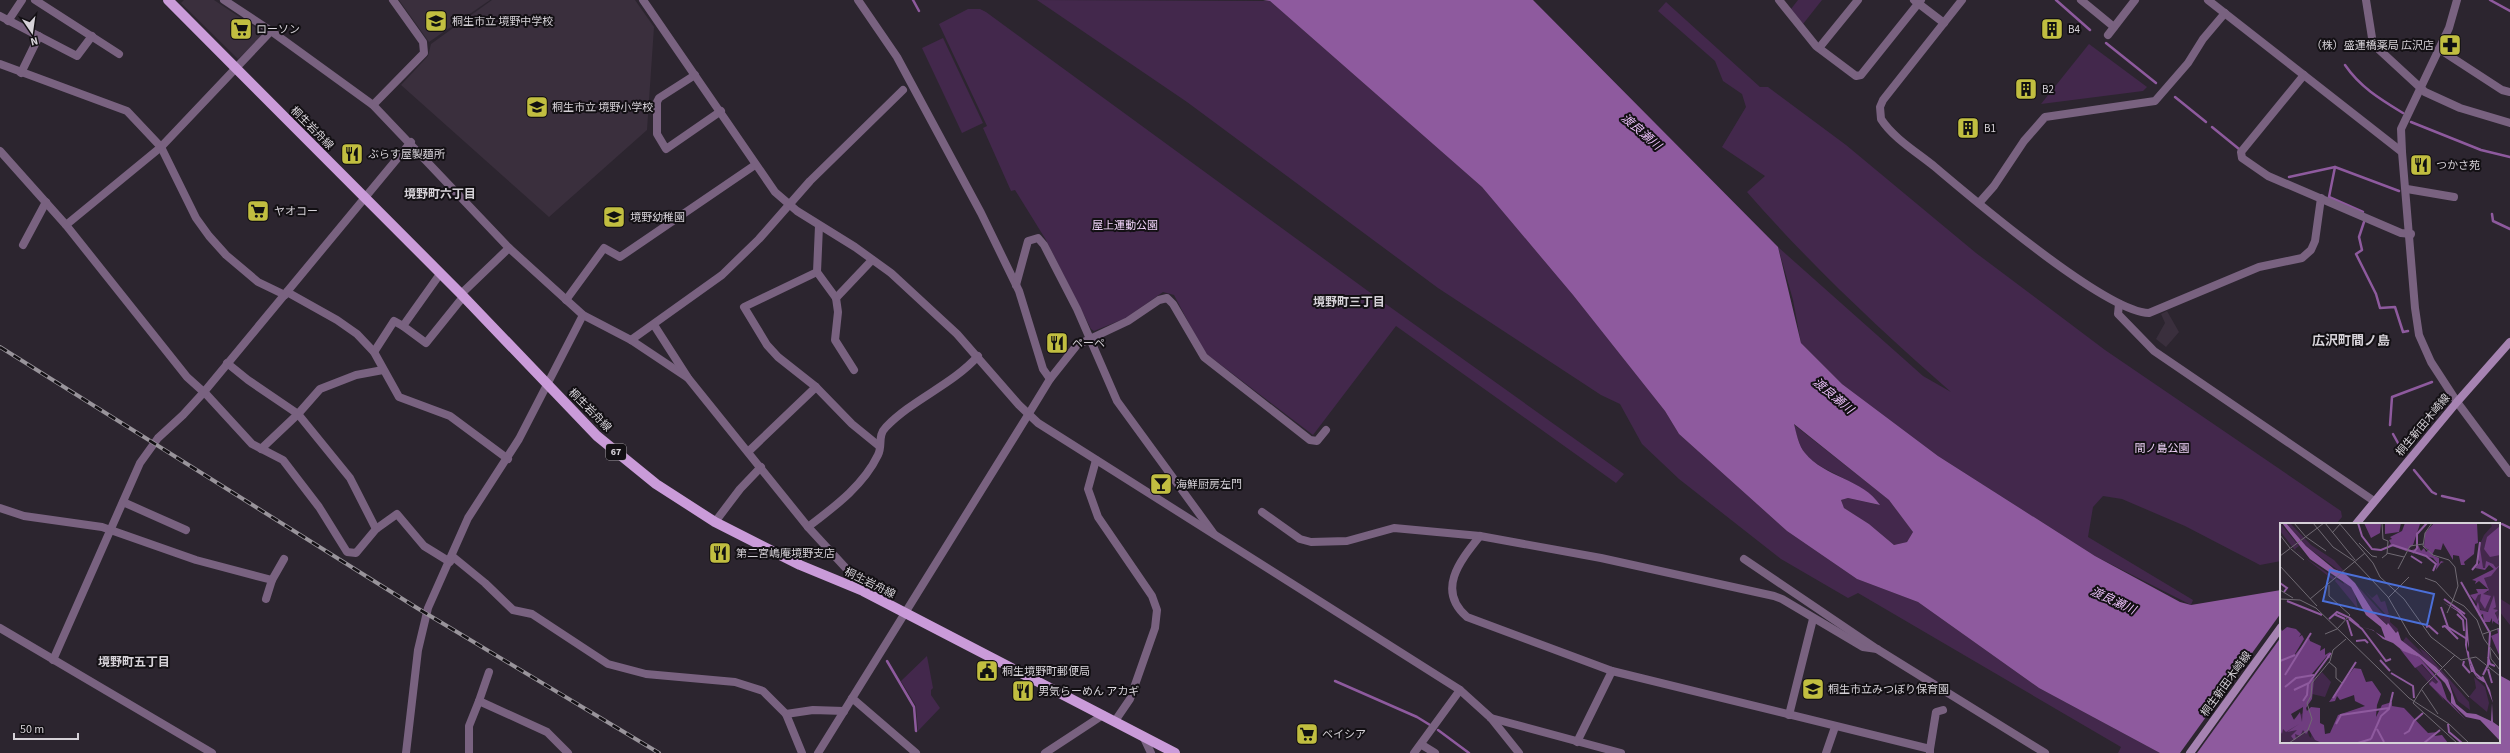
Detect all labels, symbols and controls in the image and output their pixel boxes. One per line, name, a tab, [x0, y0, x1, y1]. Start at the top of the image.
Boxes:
school or university icon: 桐生市立 境野中学校	[423, 8, 449, 34]
north arrow	[12, 12, 52, 52]
place label: 桐生市立 境野中学校	[452, 14, 553, 29]
supermarket icon: ローソン	[228, 16, 254, 42]
building icon: B4	[2039, 16, 2065, 42]
place label: ローソン	[256, 22, 300, 37]
place label: B4	[2068, 22, 2080, 37]
pharmacy icon: （株）盛運橋薬局 広沢店	[2437, 32, 2463, 58]
text: N	[29, 33, 39, 49]
place label: （株）盛運橋薬局 広沢店	[2311, 38, 2434, 53]
building icon: B2	[2013, 76, 2039, 102]
place label: B2	[2042, 82, 2054, 97]
school or university icon: 桐生市立 境野小学校	[524, 94, 550, 120]
place label: 桐生市立 境野小学校	[552, 100, 653, 115]
street label: 桐生岩舟線	[287, 103, 337, 153]
water label: 渡良瀬川	[1617, 110, 1666, 155]
building icon: B1	[1955, 115, 1981, 141]
place label: B1	[1984, 121, 1996, 136]
restaurant icon: ぶらす屋製麺所	[339, 141, 365, 167]
place label: ぶらす屋製麺所	[368, 147, 446, 162]
restaurant icon: つかさ苑	[2408, 152, 2434, 178]
place label: つかさ苑	[2436, 158, 2480, 173]
district label: 境野町六丁目	[404, 186, 476, 203]
supermarket icon: ヤオコー	[245, 198, 271, 224]
place label: ヤオコー	[274, 204, 318, 219]
school or university icon: 境野幼稚園	[601, 204, 627, 230]
place label: 境野幼稚園	[630, 210, 685, 225]
park label: 屋上運動公園	[1092, 218, 1158, 233]
district label: 境野町三丁目	[1313, 294, 1385, 311]
restaurant icon: ペーペ	[1044, 330, 1070, 356]
district label: 広沢町間ノ島	[2312, 332, 2390, 350]
place label: ペーペ	[1072, 336, 1105, 351]
water label: 渡良瀬川	[1809, 374, 1858, 419]
street label: 桐生岩舟線	[565, 385, 615, 435]
street label: 桐生新田木崎線	[2393, 391, 2453, 459]
park label: 間ノ島公園	[2135, 441, 2190, 456]
road number: 67	[606, 444, 626, 460]
bar icon: 海鮮厨房左門	[1148, 471, 1174, 497]
place label: 海鮮厨房左門	[1176, 477, 1242, 492]
inset map	[2280, 523, 2500, 743]
restaurant icon: 第二宮嶋庵境野支店	[707, 540, 733, 566]
place label: 第二宮嶋庵境野支店	[736, 546, 835, 561]
street label: 桐生岩舟線	[842, 564, 898, 602]
water label: 渡良瀬川	[2088, 583, 2140, 620]
street label: 桐生新田木崎線	[2197, 648, 2255, 720]
district label: 境野町五丁目	[98, 654, 170, 671]
public building icon: 桐生境野町郵便局	[974, 658, 1000, 684]
place label: 桐生境野町郵便局	[1002, 664, 1090, 679]
school or university icon: 桐生市立みつぼり保育園	[1800, 676, 1826, 702]
restaurant icon: 男気らーめん アカギ	[1010, 678, 1036, 704]
place label: 桐生市立みつぼり保育園	[1828, 682, 1949, 697]
place label: 男気らーめん アカギ	[1038, 684, 1139, 699]
scale bar	[14, 715, 78, 741]
text: 50 m	[20, 721, 44, 738]
supermarket icon: ベイシア	[1294, 721, 1320, 747]
place label: ベイシア	[1322, 727, 1366, 742]

